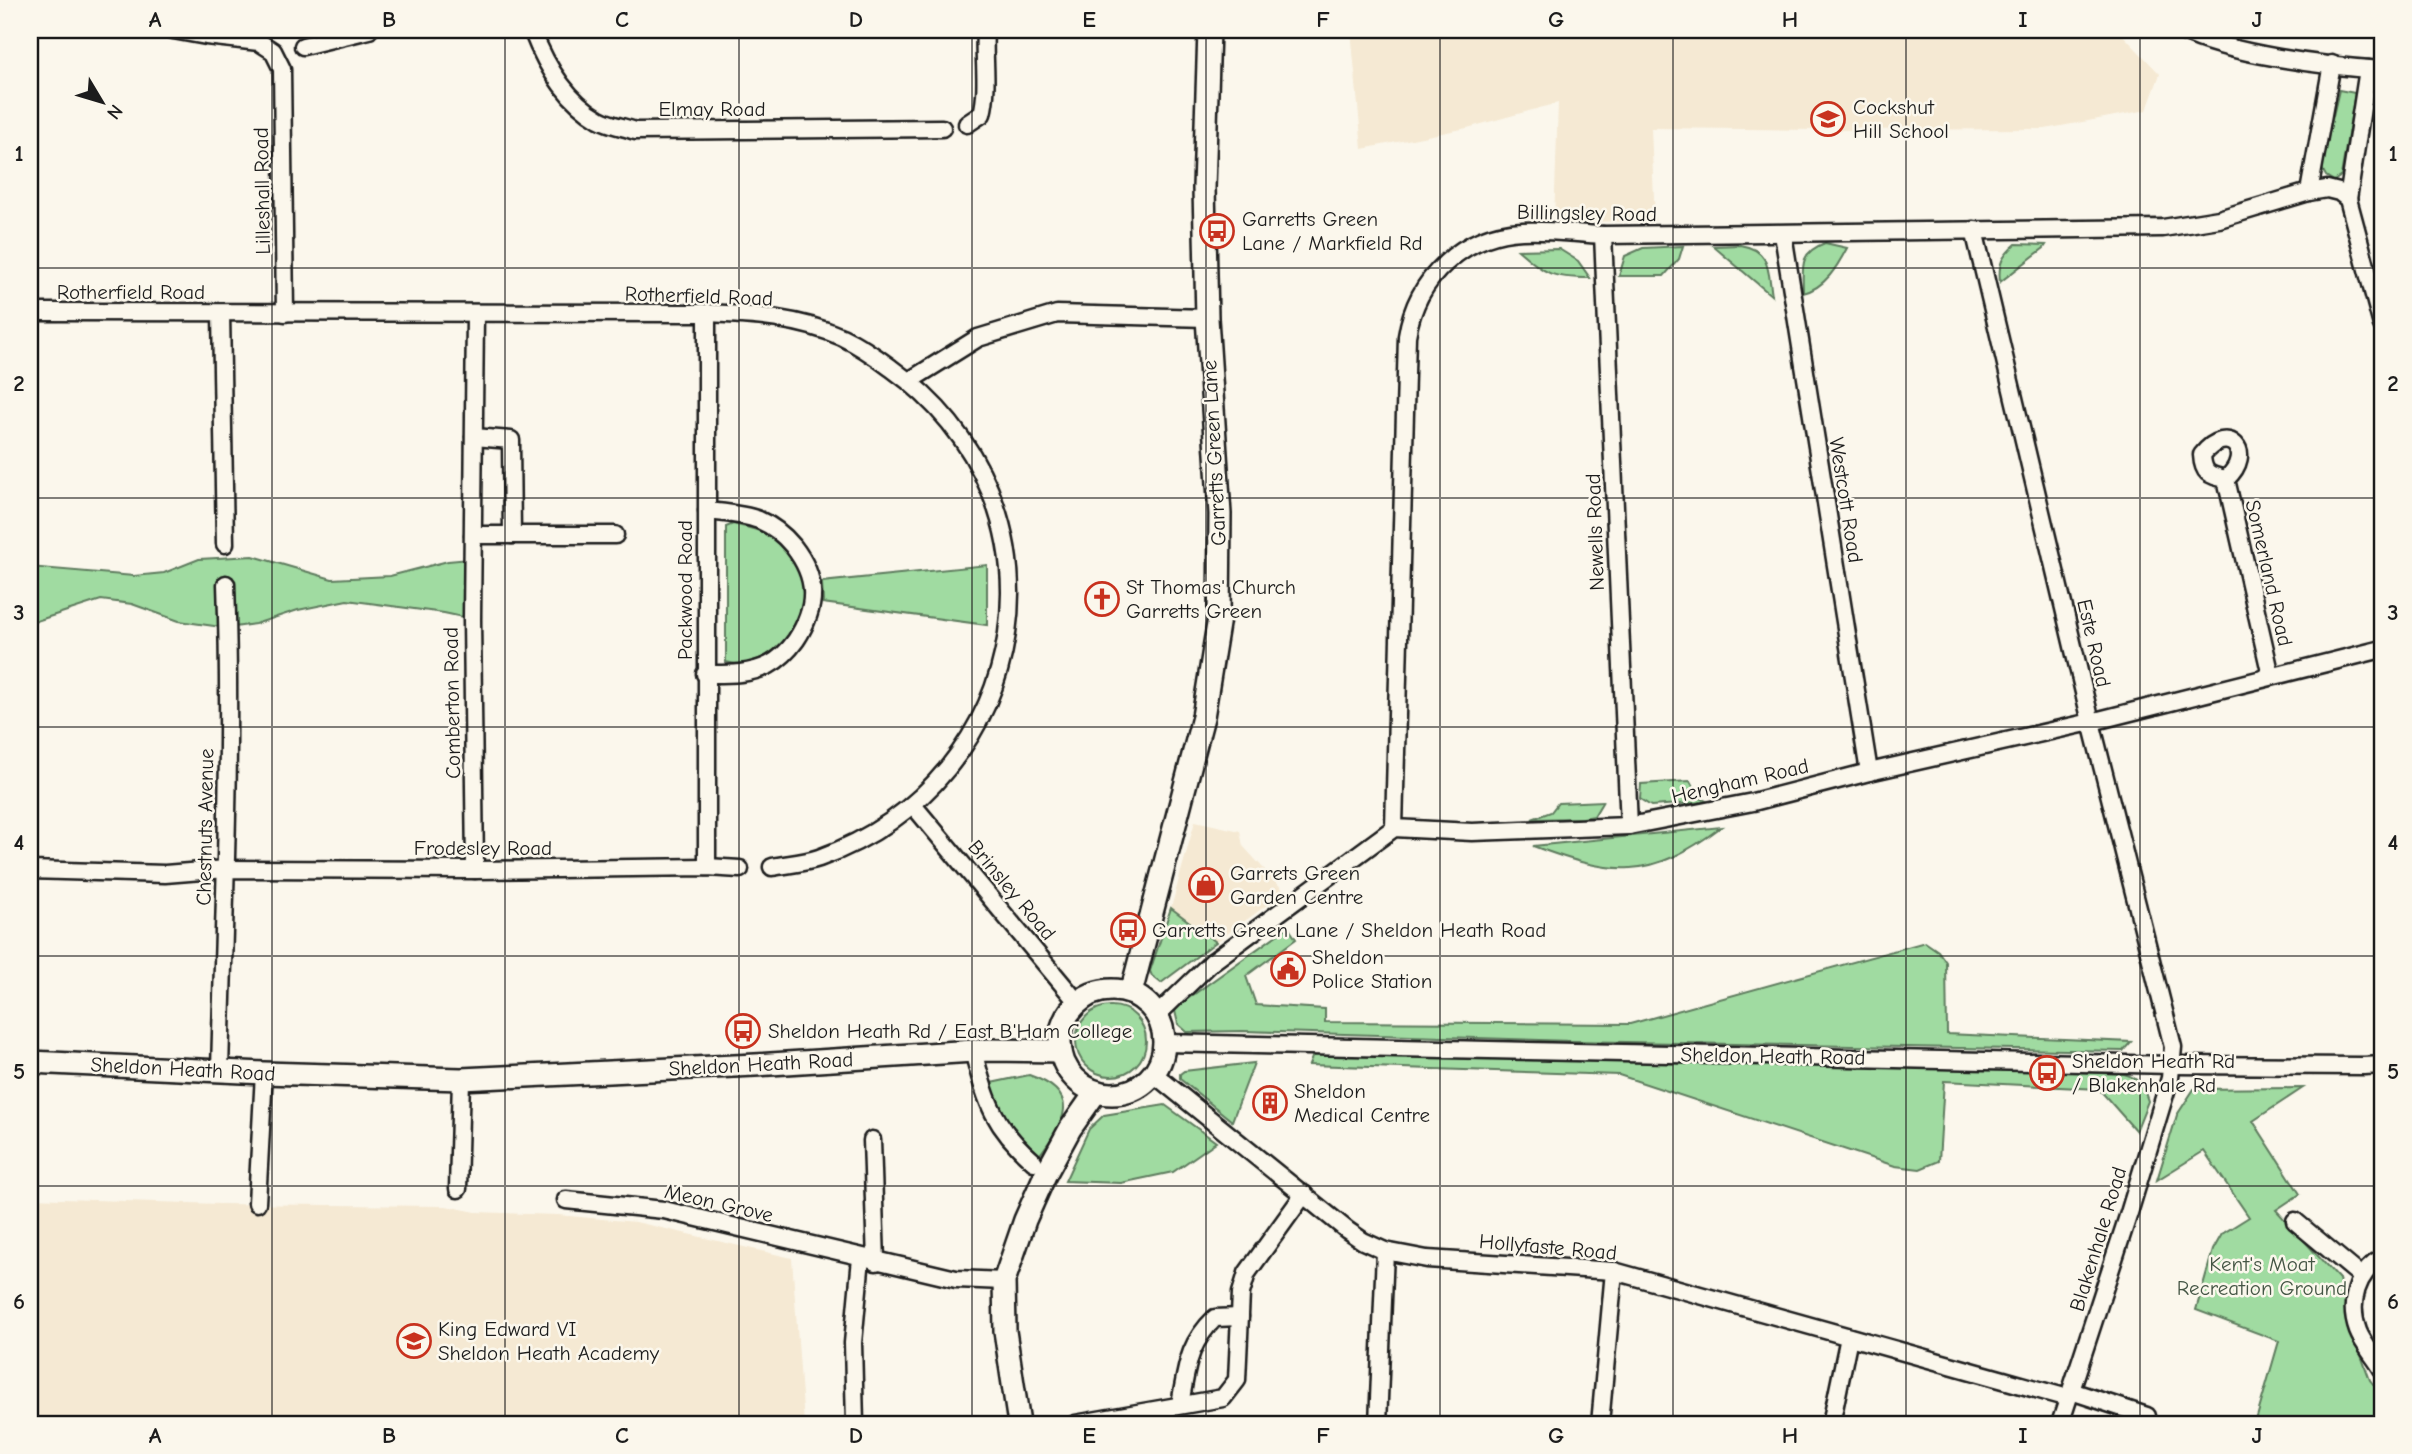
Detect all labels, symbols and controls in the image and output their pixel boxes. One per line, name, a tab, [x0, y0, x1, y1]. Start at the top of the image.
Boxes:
text: A	[149, 6, 162, 33]
text: B	[382, 6, 396, 33]
text: C	[615, 6, 629, 33]
text: D	[849, 6, 863, 33]
text: E	[1082, 6, 1096, 33]
text: F	[1316, 6, 1330, 33]
text: G	[1548, 6, 1564, 33]
text: H	[1782, 6, 1798, 33]
text: I	[2018, 6, 2028, 33]
text: J	[2252, 6, 2263, 33]
north arrow	[66, 66, 136, 136]
place label: Cockshut Hill School	[1853, 95, 1949, 143]
street label: Elmay Road	[658, 97, 766, 121]
text: N	[102, 100, 127, 124]
school or university icon: Cockshut Hill School	[1809, 100, 1847, 138]
street label: Lilleshall Road	[249, 127, 275, 255]
text: 1	[14, 140, 24, 167]
text: 1	[2388, 140, 2398, 167]
street label: Billingsley Road	[1517, 200, 1657, 226]
place label: Garretts Green Lane / Markfield Rd	[1242, 207, 1423, 255]
bus stop icon: Garretts Green Lane / Markfield Rd	[1198, 212, 1236, 250]
street label: Rotherfield Road	[57, 280, 205, 304]
street label: Rotherfield Road	[624, 281, 774, 311]
street label: Garretts Green Lane	[1197, 359, 1231, 547]
text: 2	[13, 370, 25, 397]
text: 2	[2387, 370, 2399, 397]
street label: Westcott Road	[1824, 435, 1868, 565]
street label: Newells Road	[1581, 473, 1609, 591]
street label: Somerland Road	[2240, 497, 2298, 649]
street label: Packwood Road	[673, 520, 697, 660]
place label: St Thomas' Church Garretts Green	[1126, 575, 1296, 623]
church icon: St Thomas' Church Garretts Green	[1083, 580, 1121, 618]
street label: Este Road	[2072, 597, 2116, 689]
text: 3	[13, 599, 25, 626]
text: 3	[2387, 599, 2399, 626]
street label: Comberton Road	[439, 627, 465, 779]
street label: Chestnuts Avenue	[192, 748, 218, 906]
street label: Hengham Road	[1669, 754, 1811, 808]
text: 4	[14, 829, 25, 856]
text: 4	[2388, 829, 2399, 856]
street label: Brinsley Road	[963, 835, 1061, 945]
street label: Frodesley Road	[414, 836, 552, 860]
place label: Garrets Green Garden Centre	[1230, 861, 1363, 909]
shop icon: Garrets Green Garden Centre	[1187, 866, 1225, 904]
bus stop icon: Garretts Green Lane / Sheldon Heath Road	[1109, 911, 1147, 949]
place label: Garretts Green Lane / Sheldon Heath Road	[1152, 918, 1546, 942]
place label: Sheldon Police Station	[1312, 945, 1432, 993]
public building icon: Sheldon Police Station	[1269, 950, 1307, 988]
bus stop icon: Sheldon Heath Rd / East B'Ham College	[724, 1012, 762, 1050]
place label: Sheldon Heath Rd / East B'Ham College	[768, 1019, 1132, 1043]
street label: Sheldon Heath Road	[1680, 1042, 1866, 1070]
street label: Sheldon Heath Road	[668, 1047, 854, 1081]
place label: Sheldon Heath Rd / Blakenhale Rd	[2072, 1049, 2235, 1097]
street label: Sheldon Heath Road	[90, 1052, 276, 1086]
bus stop icon: Sheldon Heath Rd / Blakenhale Rd	[2028, 1054, 2066, 1092]
text: 5	[13, 1058, 25, 1085]
text: 5	[2387, 1058, 2399, 1085]
place label: Sheldon Medical Centre	[1294, 1079, 1430, 1127]
building icon: Sheldon Medical Centre	[1251, 1084, 1289, 1122]
street label: Blakenhale Road	[2065, 1164, 2131, 1314]
street label: Meon Grove	[662, 1179, 776, 1227]
street label: Hollyfaste Road	[1478, 1229, 1618, 1265]
park label: Kent's Moat Recreation Ground	[2177, 1252, 2347, 1300]
text: 6	[13, 1288, 25, 1315]
text: 6	[2387, 1288, 2399, 1315]
place label: King Edward VI Sheldon Heath Academy	[438, 1317, 660, 1365]
school or university icon: King Edward VI Sheldon Heath Academy	[395, 1322, 433, 1360]
text: A	[149, 1422, 162, 1449]
text: B	[382, 1422, 396, 1449]
text: C	[615, 1422, 629, 1449]
text: D	[849, 1422, 863, 1449]
text: E	[1082, 1422, 1096, 1449]
text: F	[1316, 1422, 1330, 1449]
text: G	[1548, 1422, 1564, 1449]
text: H	[1782, 1422, 1798, 1449]
text: I	[2018, 1422, 2028, 1449]
text: J	[2252, 1422, 2263, 1449]

